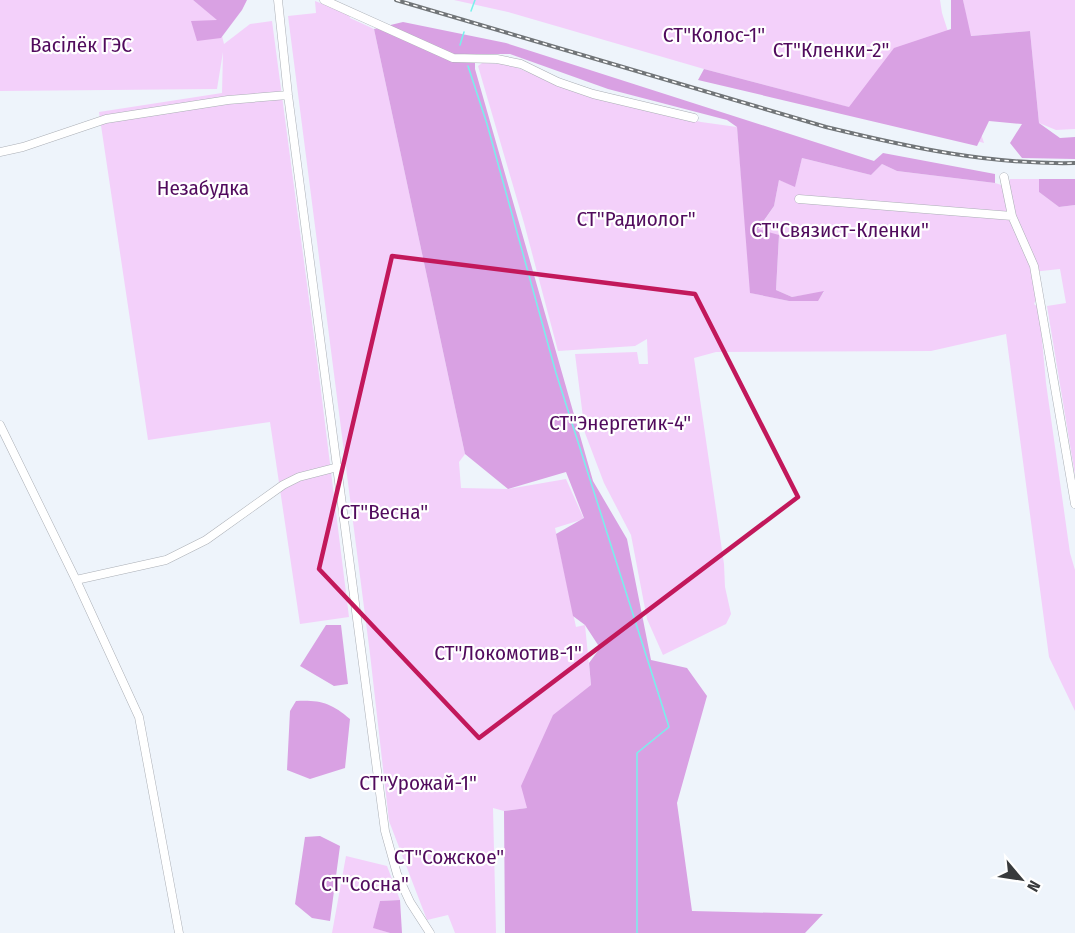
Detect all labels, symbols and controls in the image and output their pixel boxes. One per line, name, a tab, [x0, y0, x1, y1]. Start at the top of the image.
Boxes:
park label: СТ"Колос-1"	[663, 22, 765, 48]
park label: Васілёк ГЭС	[30, 32, 132, 58]
park label: СТ"Кленки-2"	[773, 37, 889, 63]
park label: Незабудка	[157, 175, 249, 201]
park label: СТ"Радиолог"	[576, 206, 696, 232]
park label: СТ"Связист-Кленки"	[751, 217, 929, 243]
park label: СТ"Энергетик-4"	[549, 410, 691, 436]
park label: СТ"Весна"	[340, 499, 428, 525]
park label: СТ"Локомотив-1"	[434, 640, 582, 666]
park label: СТ"Урожай-1"	[359, 770, 477, 796]
park label: СТ"Сожское"	[394, 844, 504, 870]
north arrow	[991, 849, 1051, 909]
park label: СТ"Сосна"	[321, 871, 409, 897]
text: N	[1023, 877, 1044, 895]

